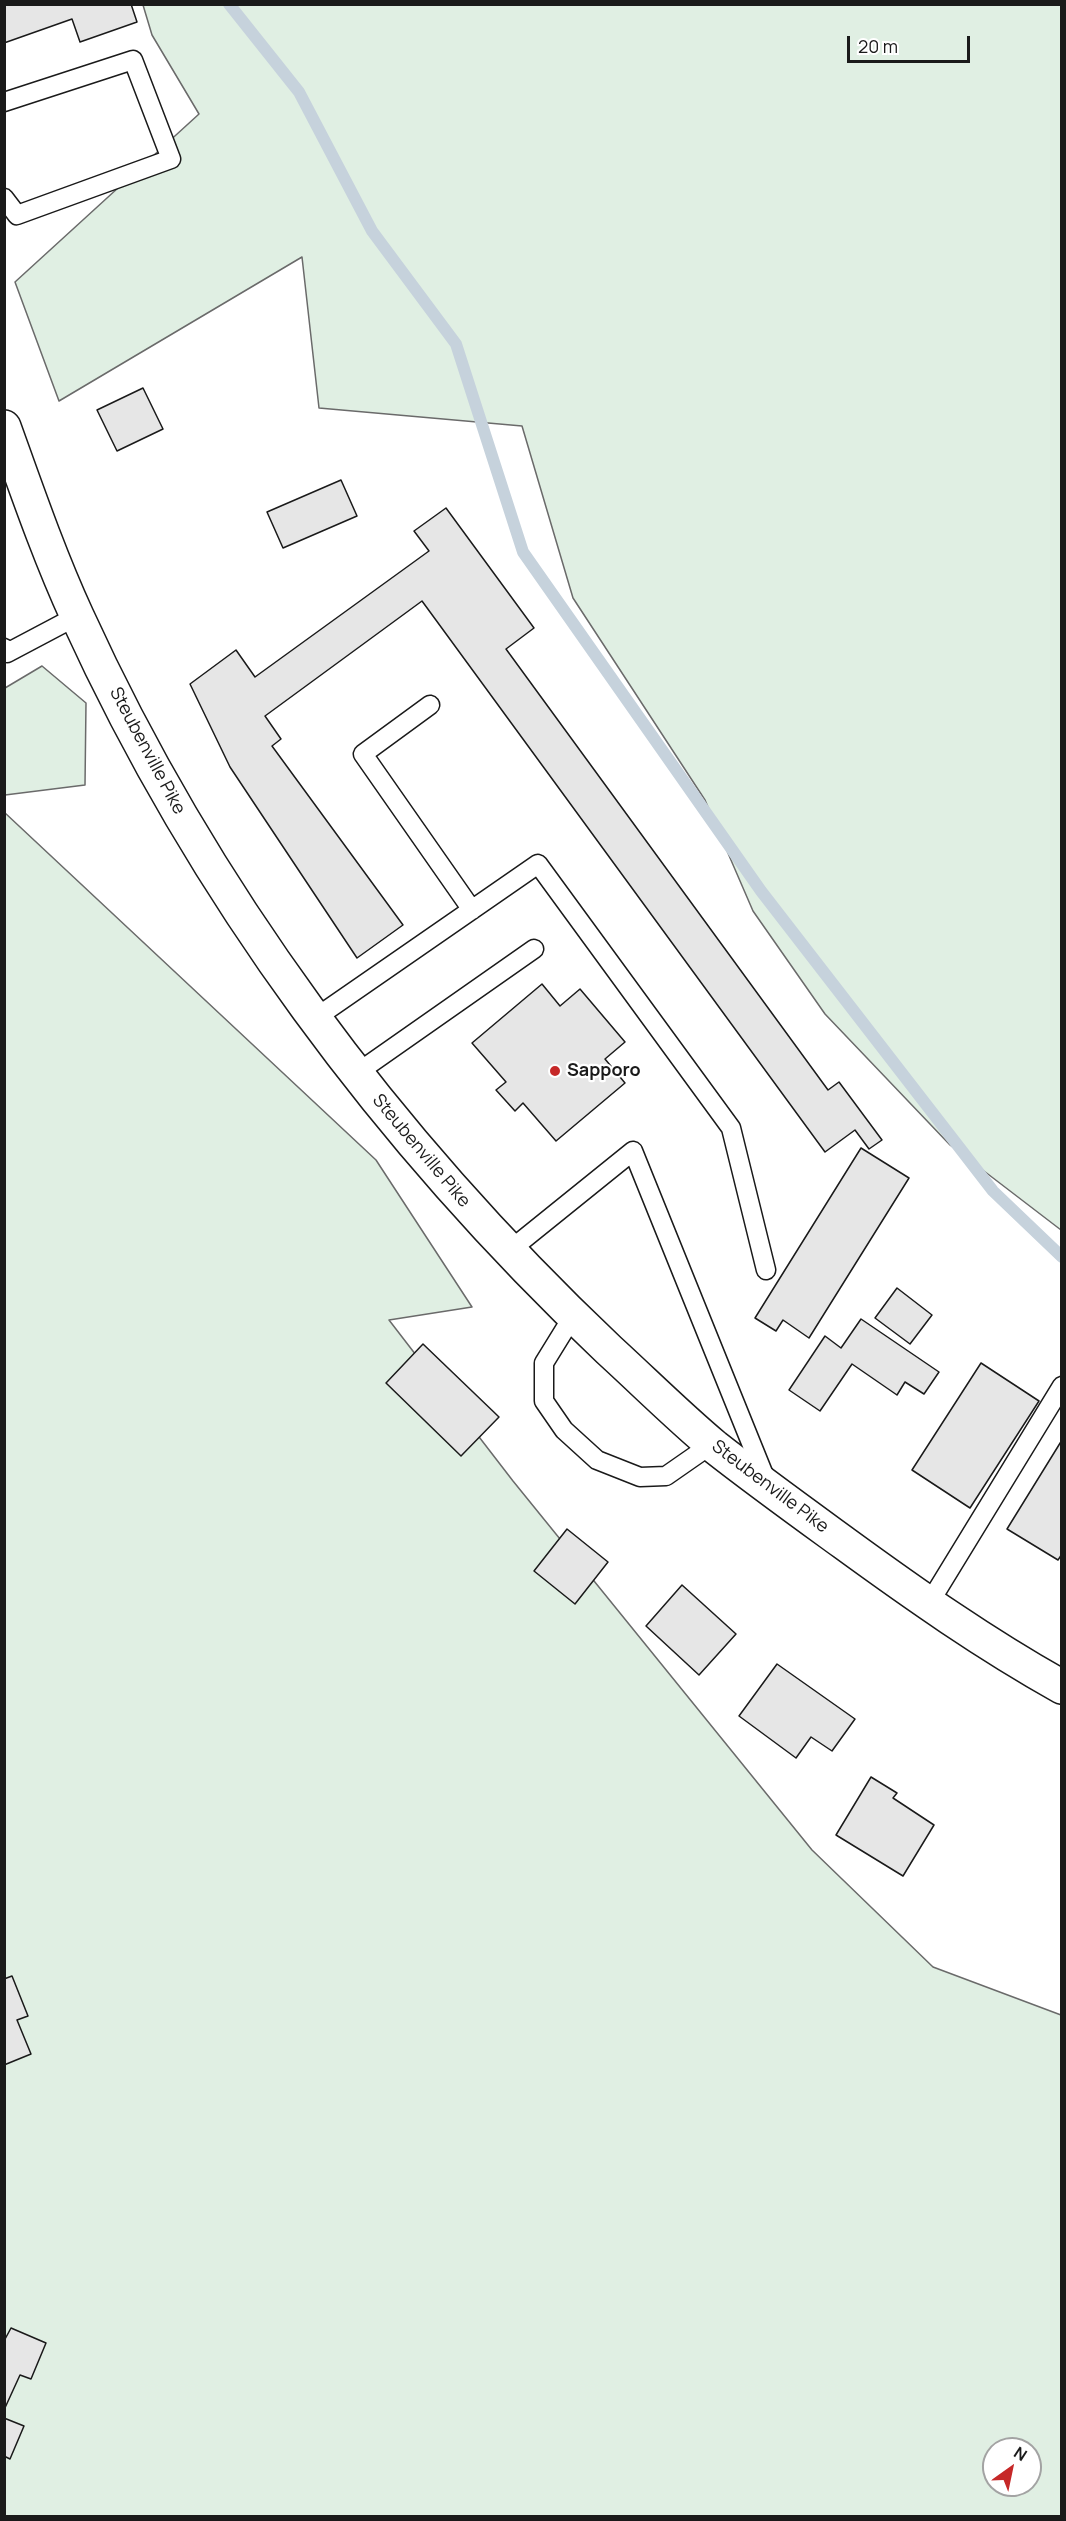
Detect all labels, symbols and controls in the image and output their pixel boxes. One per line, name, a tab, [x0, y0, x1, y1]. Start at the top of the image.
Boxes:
scale bar	[850, 24, 973, 62]
text: 20 m	[858, 34, 898, 58]
street label: Steubenville Pike	[104, 684, 190, 818]
place label: Sapporo	[567, 1060, 641, 1082]
marker: Sapporo	[548, 1064, 562, 1078]
street label: Steubenville Pike	[367, 1090, 475, 1212]
street label: Steubenville Pike	[707, 1436, 833, 1538]
north arrow	[982, 2437, 1042, 2497]
text: N	[1010, 2441, 1032, 2466]

